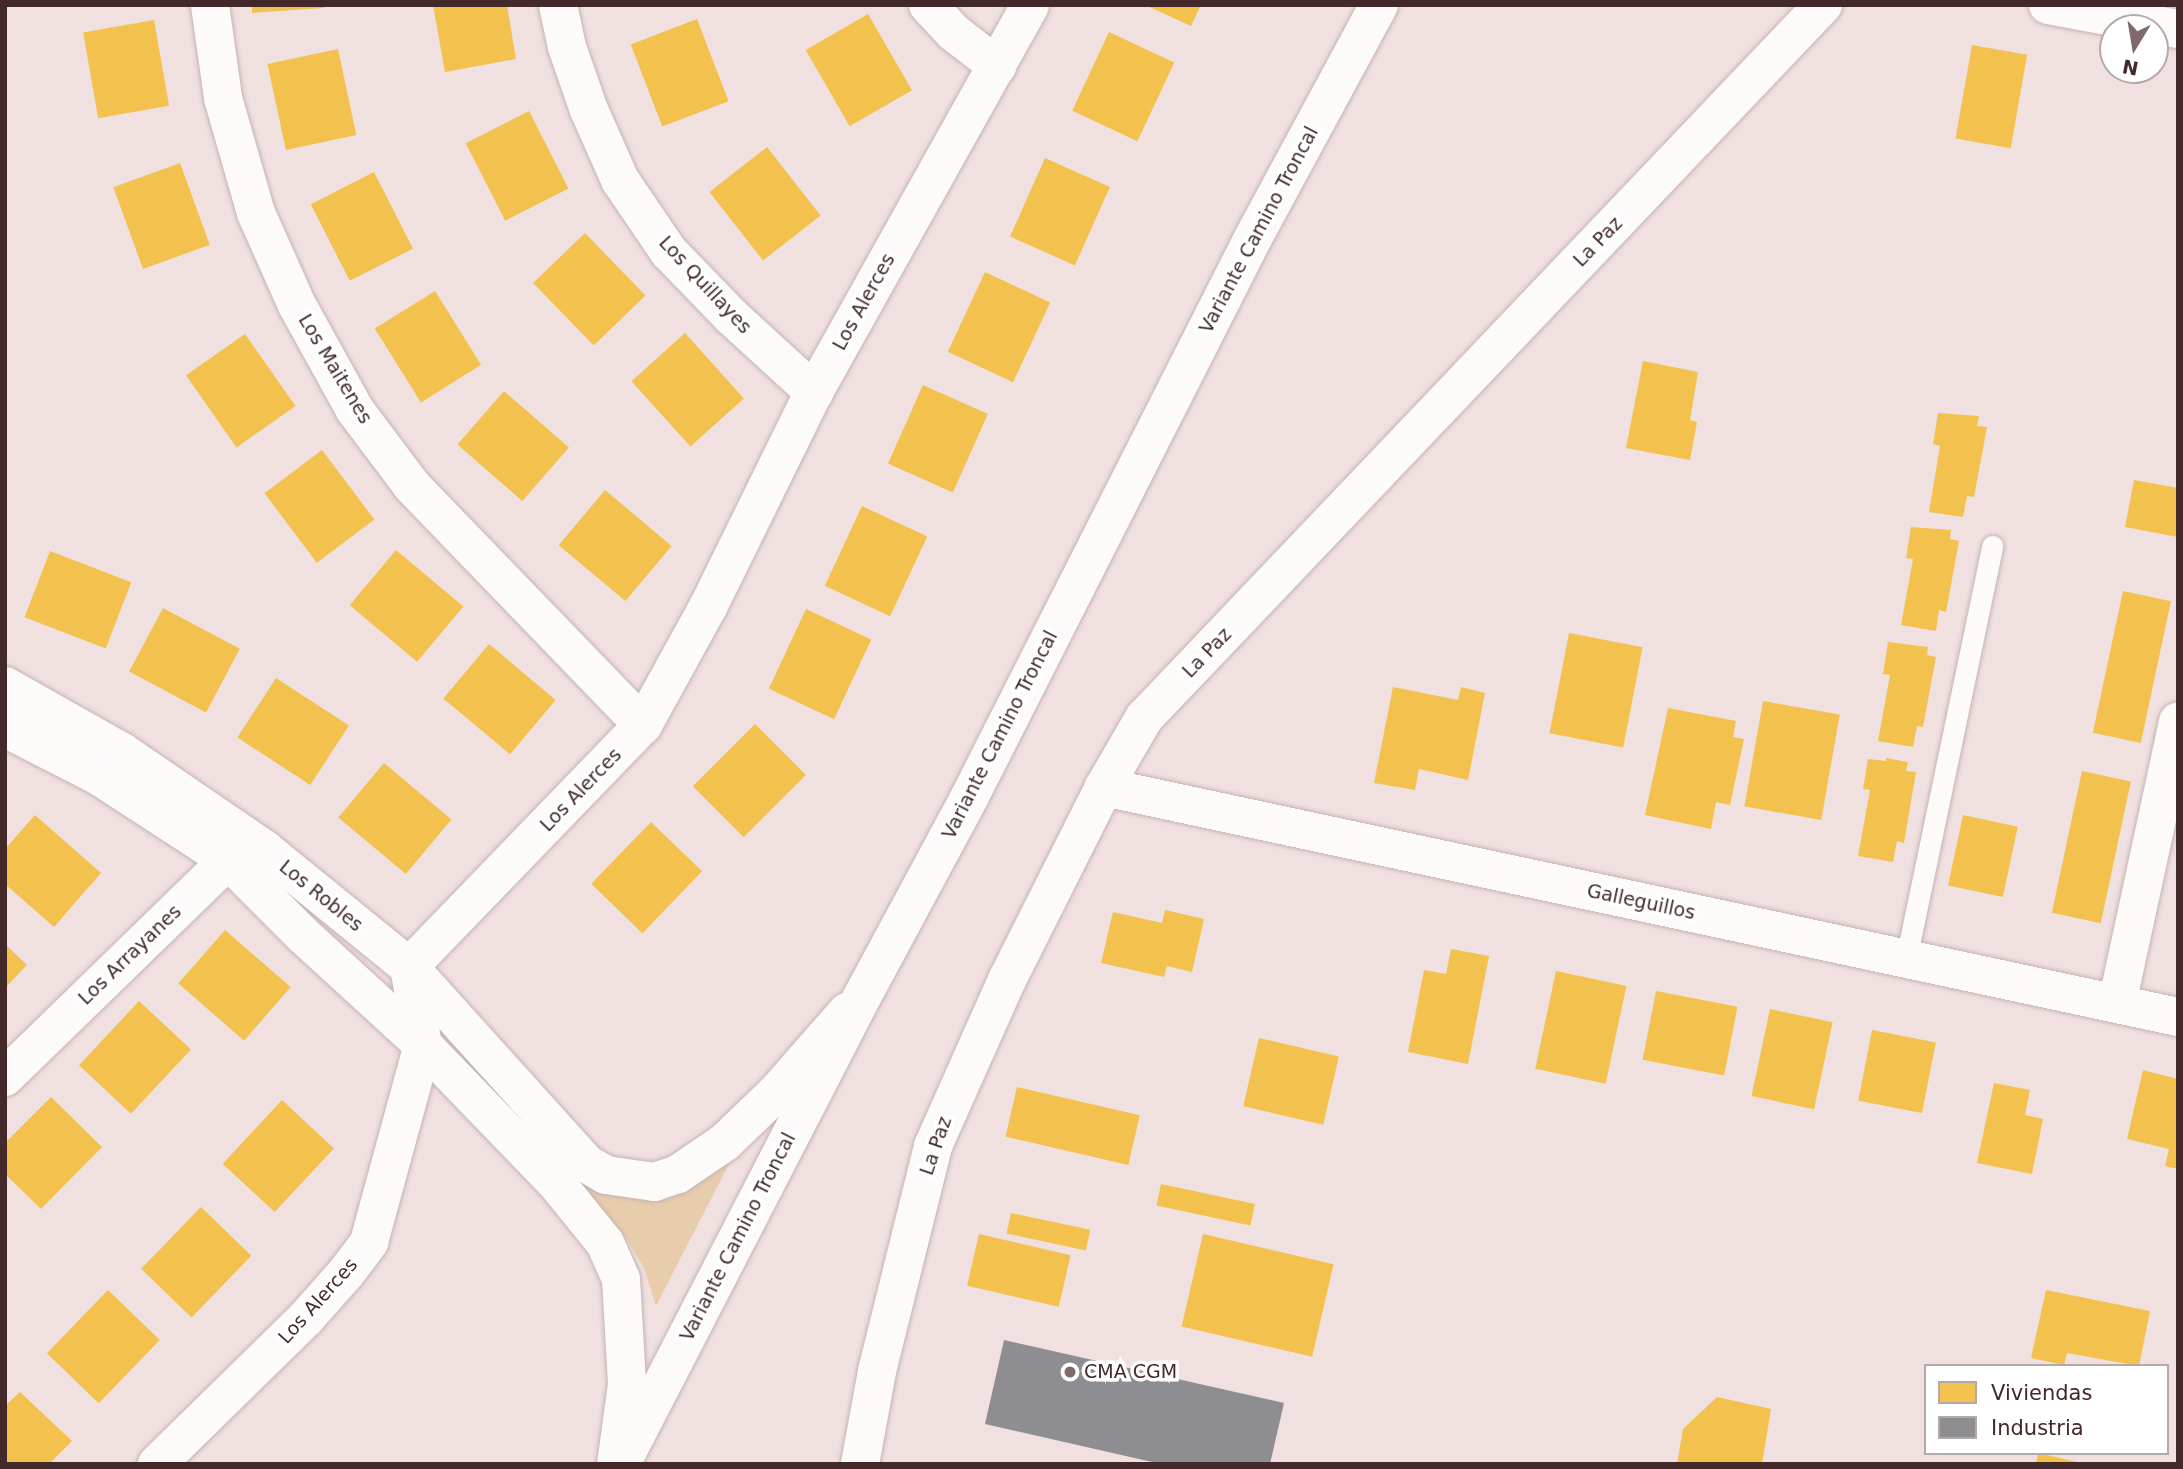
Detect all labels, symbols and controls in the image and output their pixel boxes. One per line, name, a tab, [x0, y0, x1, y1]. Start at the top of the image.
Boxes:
north arrow	[2099, 14, 2169, 84]
text: N	[2120, 55, 2140, 80]
street label: Variante Camino Troncal	[1195, 123, 1323, 337]
street label: La Paz	[1569, 212, 1627, 272]
street label: Los Quillayes	[654, 231, 756, 339]
street label: Los Alerces	[828, 250, 900, 354]
street label: Los Maitenes	[293, 310, 377, 428]
street label: La Paz	[1178, 623, 1236, 683]
street label: Variante Camino Troncal	[937, 627, 1063, 843]
street label: Los Alerces	[536, 744, 626, 836]
street label: Los Robles	[275, 855, 367, 937]
street label: Galleguillos	[1585, 879, 1697, 925]
street label: Los Arrayanes	[74, 900, 186, 1010]
street label: La Paz	[915, 1114, 957, 1178]
street label: Variante Camino Troncal	[675, 1129, 801, 1345]
street label: Los Alerces	[274, 1254, 362, 1348]
place label: CMA CGM	[1084, 1361, 1177, 1383]
marker: CMA CGM	[1062, 1364, 1078, 1380]
legend	[1924, 1364, 2169, 1455]
text: Viviendas	[1991, 1381, 2092, 1405]
text: Industria	[1991, 1416, 2084, 1440]

